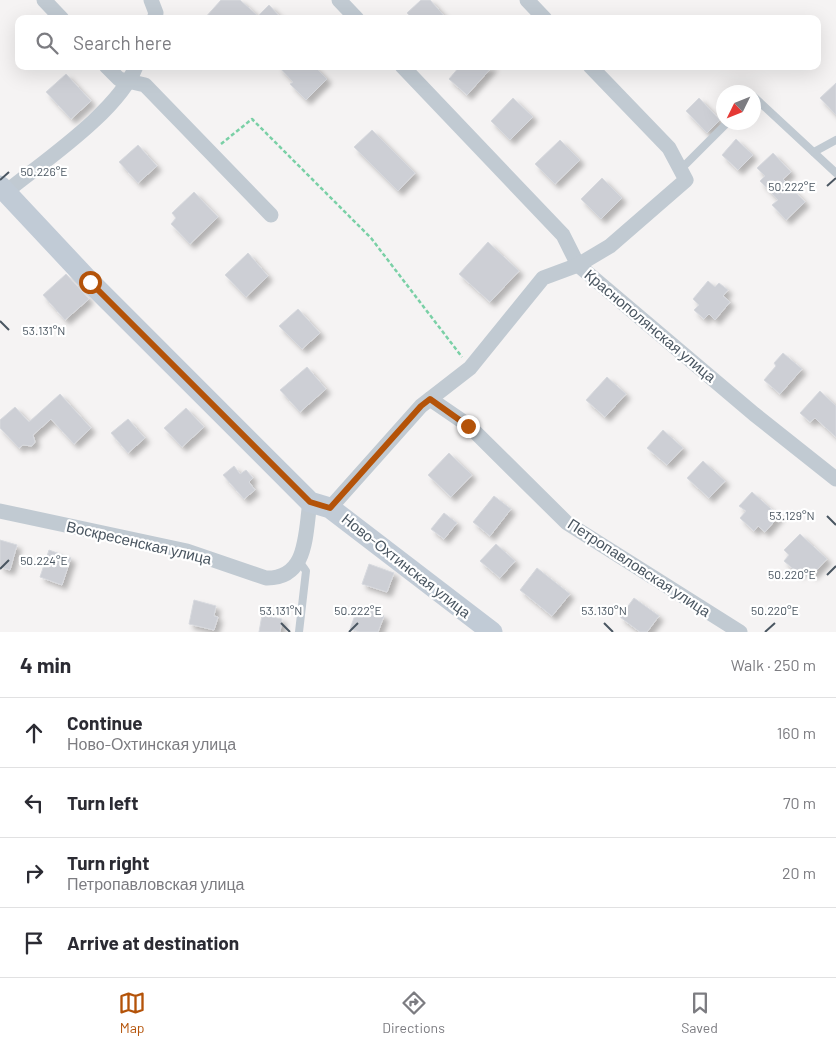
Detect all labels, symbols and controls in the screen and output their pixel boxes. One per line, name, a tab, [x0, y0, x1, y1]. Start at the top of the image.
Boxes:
search box	[15, 15, 821, 70]
icon: search	[33, 29, 61, 57]
text: Search here	[73, 31, 172, 54]
north arrow	[716, 85, 761, 130]
text: 50.226°E	[20, 164, 68, 178]
text: 50.222°E	[768, 179, 816, 193]
street label: Краснополянская улица	[581, 265, 720, 386]
route start	[79, 271, 102, 294]
text: 53.131°N	[23, 323, 65, 337]
route end	[457, 415, 480, 438]
text: 53.129°N	[769, 508, 815, 522]
street label: Ново-Охтинская улица	[339, 509, 475, 622]
street label: Петропавловская улица	[565, 514, 715, 620]
street label: Воскресенская улица	[65, 517, 214, 568]
text: 50.224°E	[20, 553, 68, 567]
text: 50.220°E	[768, 567, 816, 581]
text: 53.131°N	[260, 603, 302, 617]
text: 50.222°E	[334, 603, 382, 617]
text: 53.130°N	[581, 603, 627, 617]
text: 50.220°E	[751, 603, 799, 617]
text: 4 min	[20, 652, 71, 677]
text: Walk · 250 m	[731, 655, 816, 674]
text: Continue	[67, 711, 143, 734]
icon: ahead	[20, 719, 48, 747]
text: 160 m	[777, 723, 816, 742]
text: Ново-Охтинская улица	[67, 734, 236, 753]
icon: left	[20, 789, 48, 817]
text: Turn left	[67, 791, 138, 814]
text: 70 m	[783, 793, 816, 812]
text: Turn right	[67, 851, 149, 874]
icon: right	[20, 859, 48, 887]
text: 20 m	[782, 863, 816, 882]
text: Петропавловская улица	[67, 874, 245, 893]
icon: arrive	[20, 929, 48, 957]
text: Arrive at destination	[67, 931, 239, 954]
tab: Map	[118, 989, 146, 1036]
tab: Directions	[382, 989, 445, 1036]
tab: Saved	[681, 989, 718, 1036]

